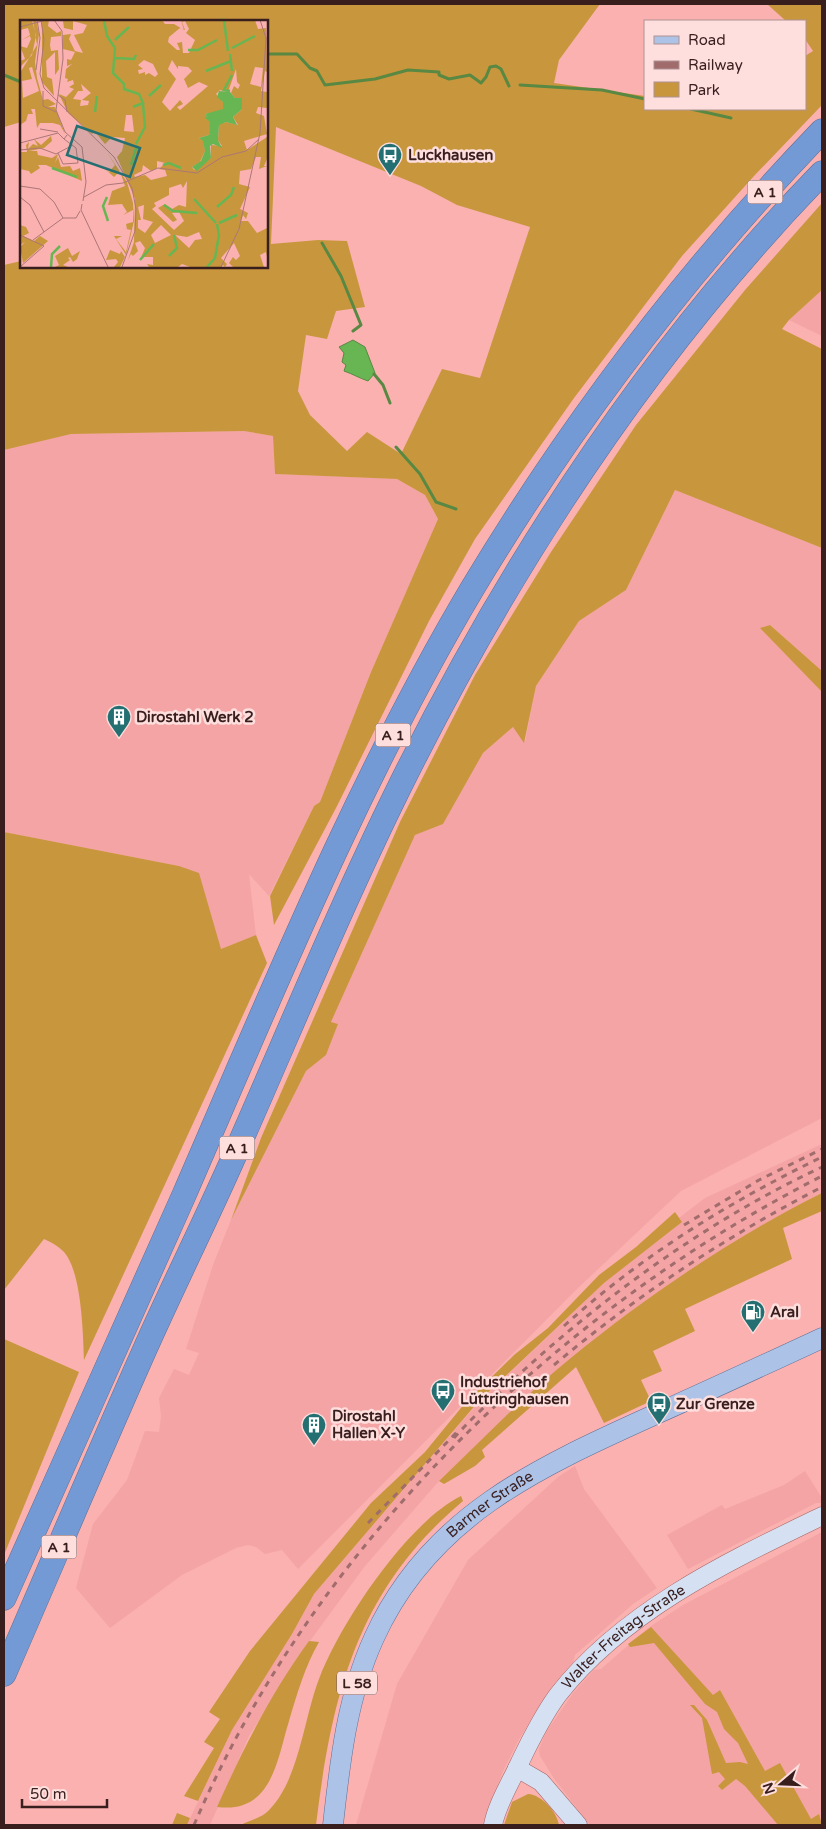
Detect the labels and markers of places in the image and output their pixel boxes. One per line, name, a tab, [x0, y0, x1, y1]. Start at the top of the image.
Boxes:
bus stop icon: Luckhausen	[377, 142, 403, 176]
place label: Luckhausen	[408, 146, 493, 164]
building icon: Dirostahl Werk 2	[106, 704, 132, 738]
place label: Dirostahl Werk 2	[136, 708, 254, 726]
fuel station icon: Aral	[740, 1299, 766, 1333]
place label: Aral	[770, 1303, 799, 1321]
place label: Industriehof Lüttringhausen	[460, 1373, 569, 1409]
bus stop icon: Industriehof Lüttringhausen	[430, 1378, 456, 1412]
bus stop icon: Zur Grenze	[646, 1391, 672, 1425]
place label: Zur Grenze	[676, 1395, 755, 1413]
place label: Dirostahl Hallen X-Y	[332, 1407, 405, 1442]
building icon: Dirostahl Hallen X-Y	[301, 1412, 327, 1446]

